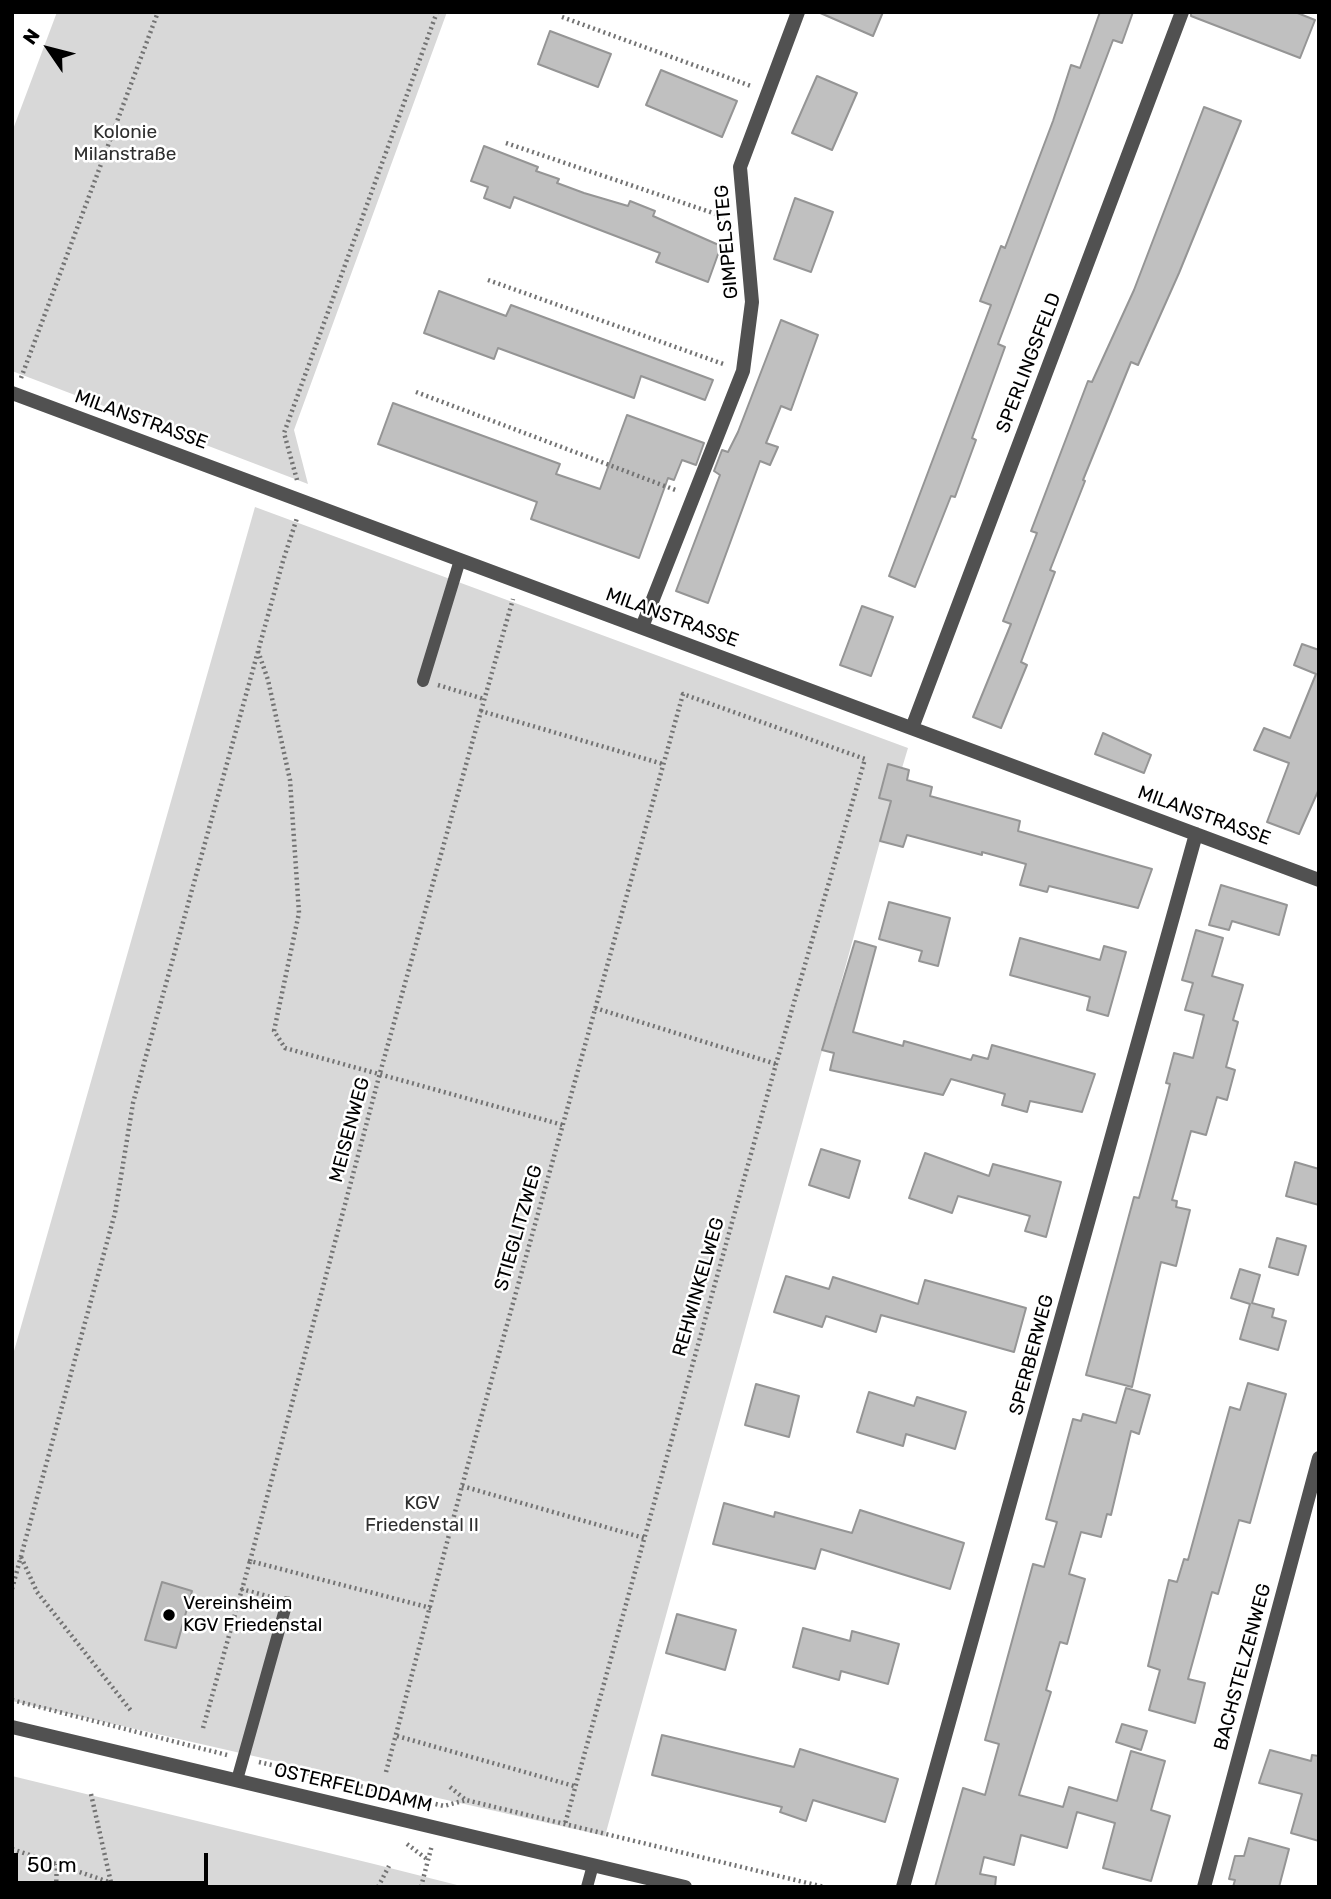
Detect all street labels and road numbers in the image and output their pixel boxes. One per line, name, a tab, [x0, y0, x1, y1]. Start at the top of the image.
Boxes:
street label: GIMPELSTEG	[711, 184, 743, 300]
street label: SPERLINGSFELD	[992, 290, 1066, 436]
street label: MILANSTRASSE	[71, 385, 211, 455]
street label: MILANSTRASSE	[602, 583, 742, 653]
street label: MILANSTRASSE	[1134, 781, 1274, 851]
street label: MEISENWEG	[325, 1075, 375, 1185]
street label: STIEGLITZWEG	[490, 1162, 548, 1294]
street label: REHWINKELWEG	[668, 1215, 730, 1359]
street label: SPERBERWEG	[1005, 1292, 1059, 1418]
street label: BACHSTELZENWEG	[1210, 1581, 1276, 1753]
street label: OSTERFELDDAMM	[272, 1759, 434, 1817]

